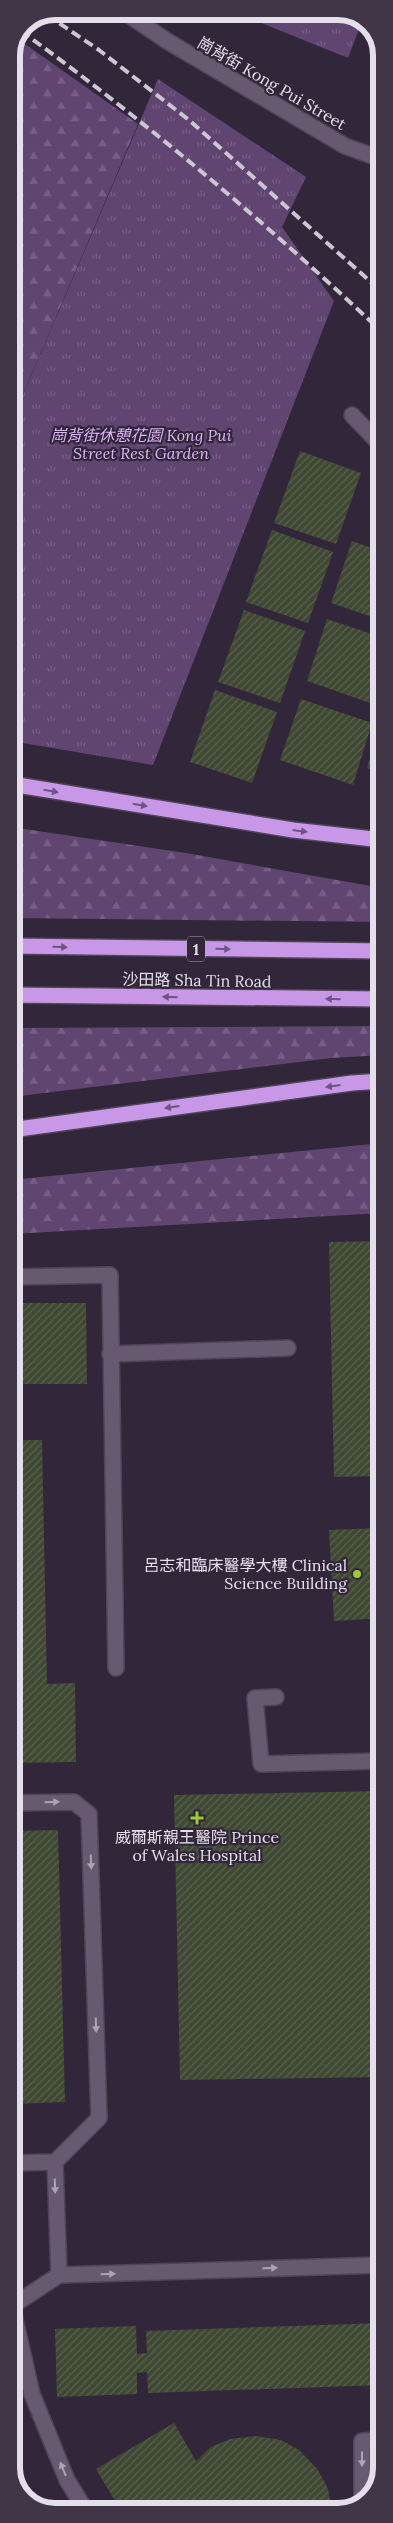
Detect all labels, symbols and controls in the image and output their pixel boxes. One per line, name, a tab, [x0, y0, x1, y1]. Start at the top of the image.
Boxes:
street label: 崗背街 Kong Pui Street	[194, 32, 351, 134]
park label: 崗背街休憩花園 Kong Pui Street Rest Garden	[50, 425, 232, 463]
one-way arrow	[44, 787, 60, 795]
one-way arrow	[132, 802, 148, 810]
one-way arrow	[292, 827, 308, 835]
road number: 1	[187, 936, 205, 962]
one-way arrow	[52, 943, 68, 951]
one-way arrow	[215, 945, 231, 953]
street label: 沙田路 Sha Tin Road	[122, 969, 272, 991]
one-way arrow	[162, 993, 178, 1001]
one-way arrow	[325, 995, 341, 1003]
one-way arrow	[325, 1082, 341, 1090]
one-way arrow	[164, 1103, 180, 1111]
place label: 呂志和臨床醫學大樓 Clinical Science Building	[143, 1555, 348, 1593]
marker: 呂志和臨床醫學大樓 Clinical Science Building	[351, 1568, 363, 1580]
one-way arrow	[44, 1798, 60, 1806]
marker: 威爾斯親王醫院 Prince of Wales Hospital	[190, 1811, 204, 1825]
place label: 威爾斯親王醫院 Prince of Wales Hospital	[115, 1827, 279, 1865]
one-way arrow	[87, 1855, 95, 1871]
one-way arrow	[93, 2017, 101, 2033]
one-way arrow	[52, 2178, 60, 2194]
one-way arrow	[262, 2264, 278, 2272]
one-way arrow	[100, 2269, 116, 2277]
one-way arrow	[358, 2451, 366, 2467]
one-way arrow	[58, 2462, 66, 2476]

